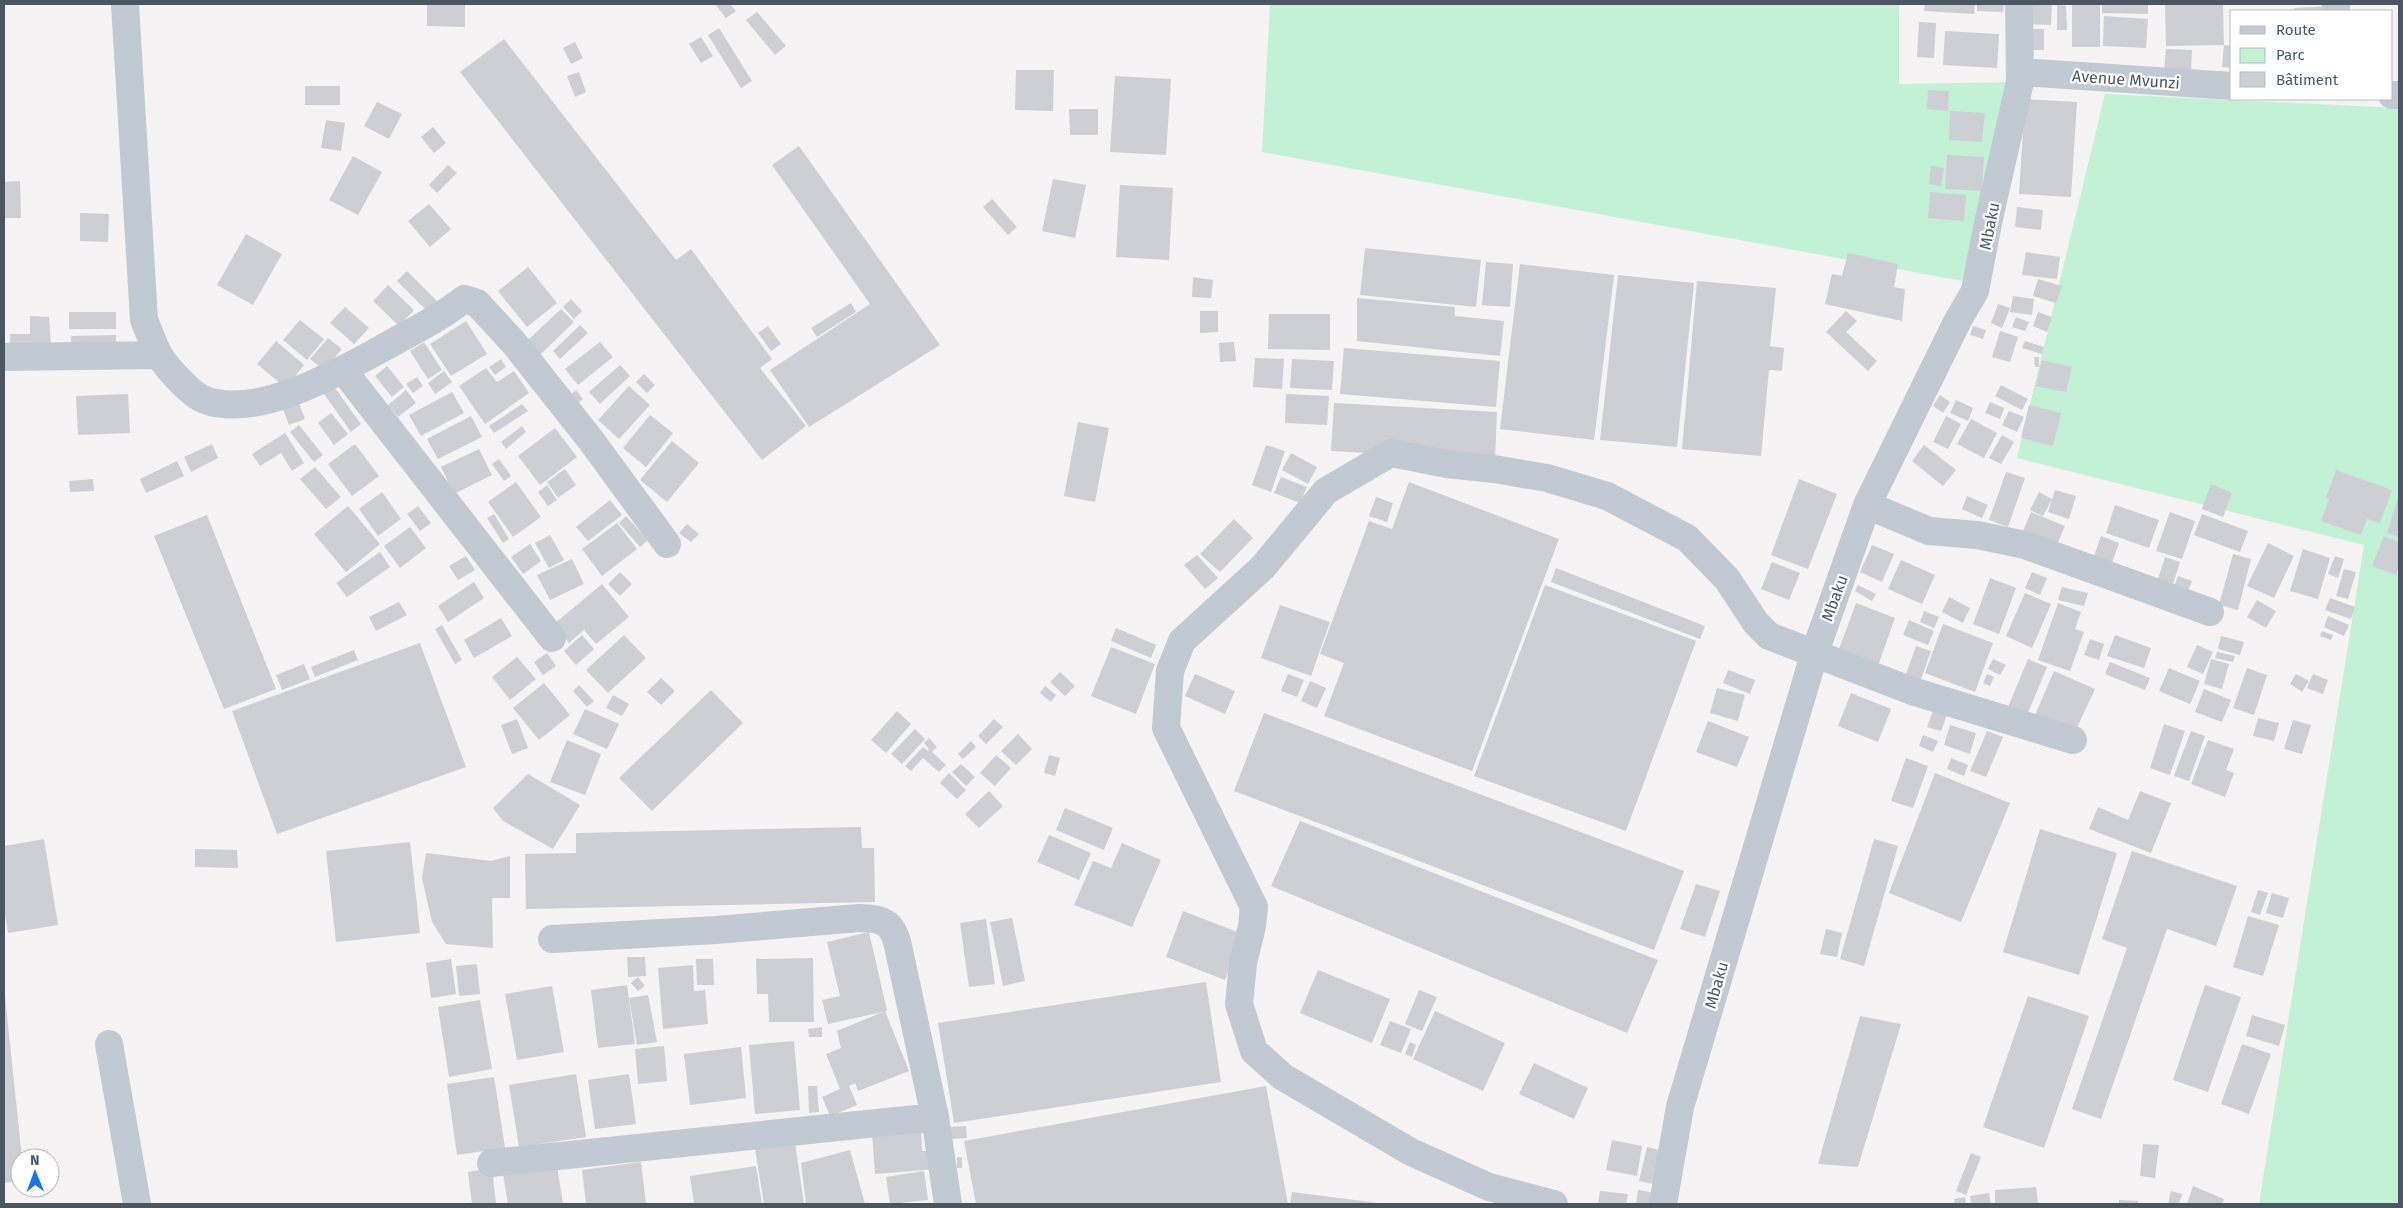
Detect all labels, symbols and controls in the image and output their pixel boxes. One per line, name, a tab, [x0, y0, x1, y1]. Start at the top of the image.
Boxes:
legend	[2230, 10, 2393, 100]
text: Route	[2276, 21, 2316, 39]
text: Parc	[2276, 46, 2305, 64]
street label: Avenue Mvunzi	[2072, 66, 2180, 93]
text: Bâtiment	[2276, 71, 2339, 89]
street label: Mbaku	[1976, 201, 2003, 251]
street label: Mbaku	[1817, 572, 1852, 624]
street label: Mbaku	[1701, 960, 1732, 1011]
north arrow	[10, 1148, 60, 1198]
text: N	[30, 1152, 40, 1169]

